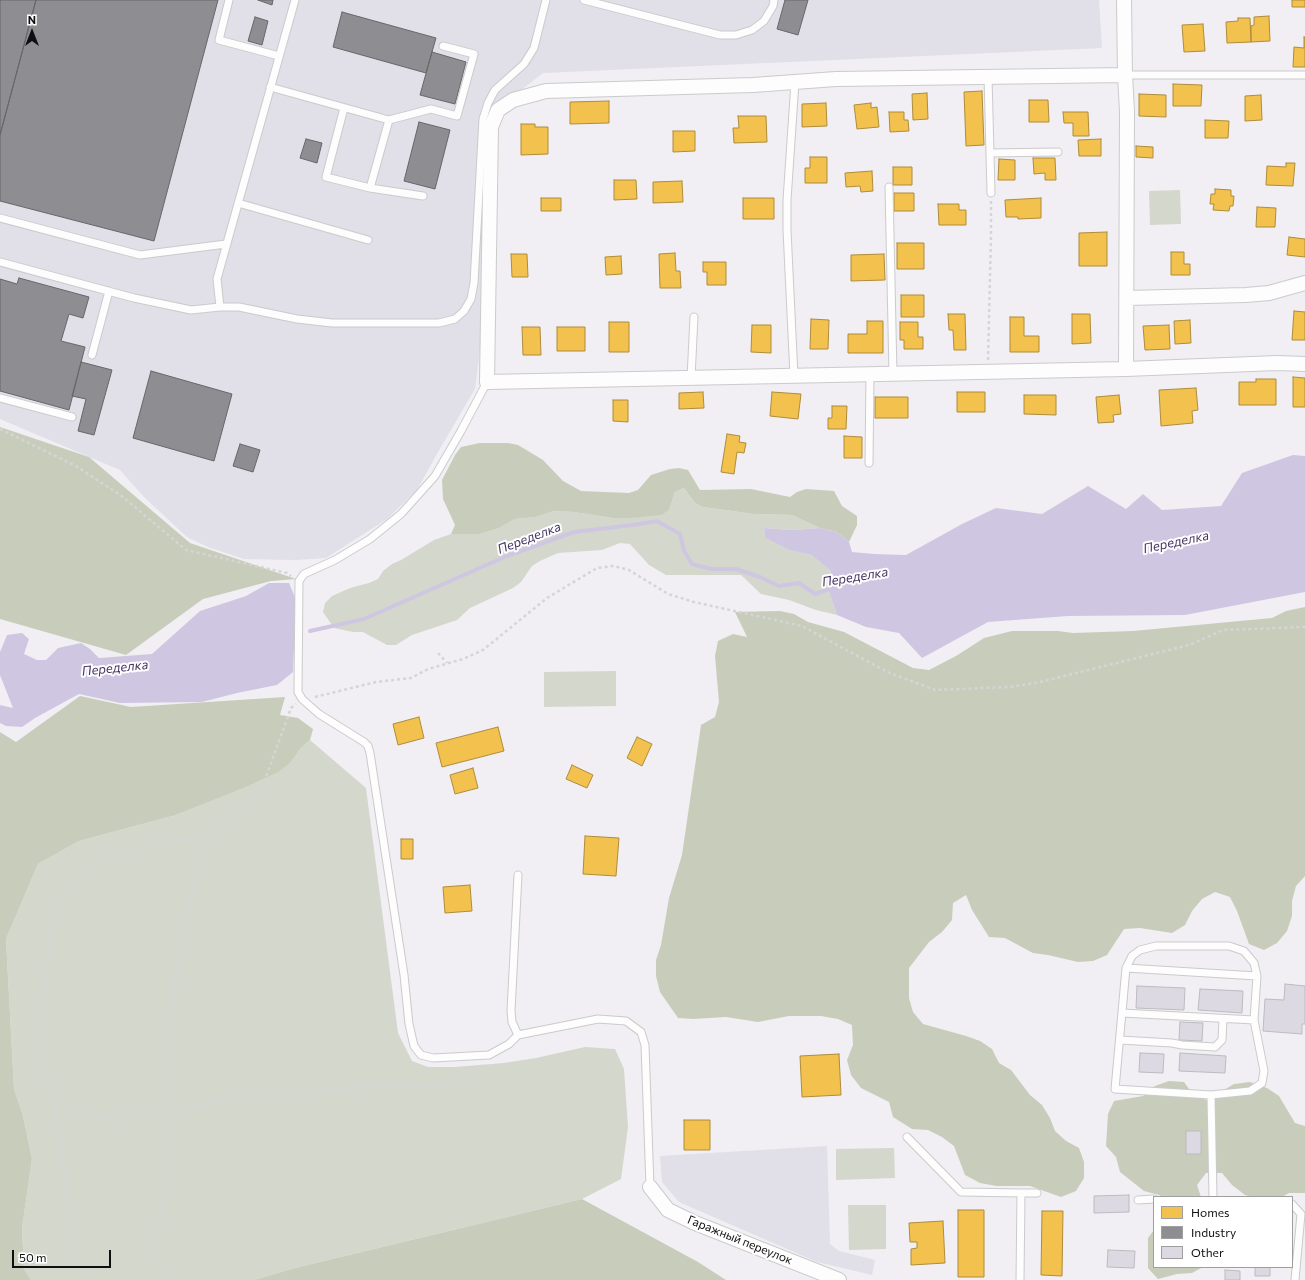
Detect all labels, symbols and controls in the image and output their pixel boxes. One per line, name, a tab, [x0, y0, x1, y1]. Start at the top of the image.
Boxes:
north arrow	[12, 12, 52, 52]
text: N	[28, 13, 36, 26]
water label: Переделка	[495, 519, 563, 557]
water label: Переделка	[1142, 527, 1210, 557]
water label: Переделка	[821, 564, 889, 590]
water label: Переделка	[81, 657, 149, 679]
legend	[1153, 1196, 1293, 1268]
text: Homes	[1191, 1205, 1229, 1219]
street label: Гаражный переулок	[685, 1212, 795, 1268]
text: Industry	[1191, 1225, 1236, 1239]
scale bar	[14, 1242, 113, 1268]
text: Other	[1191, 1245, 1224, 1259]
text: 50 m	[19, 1250, 47, 1264]

